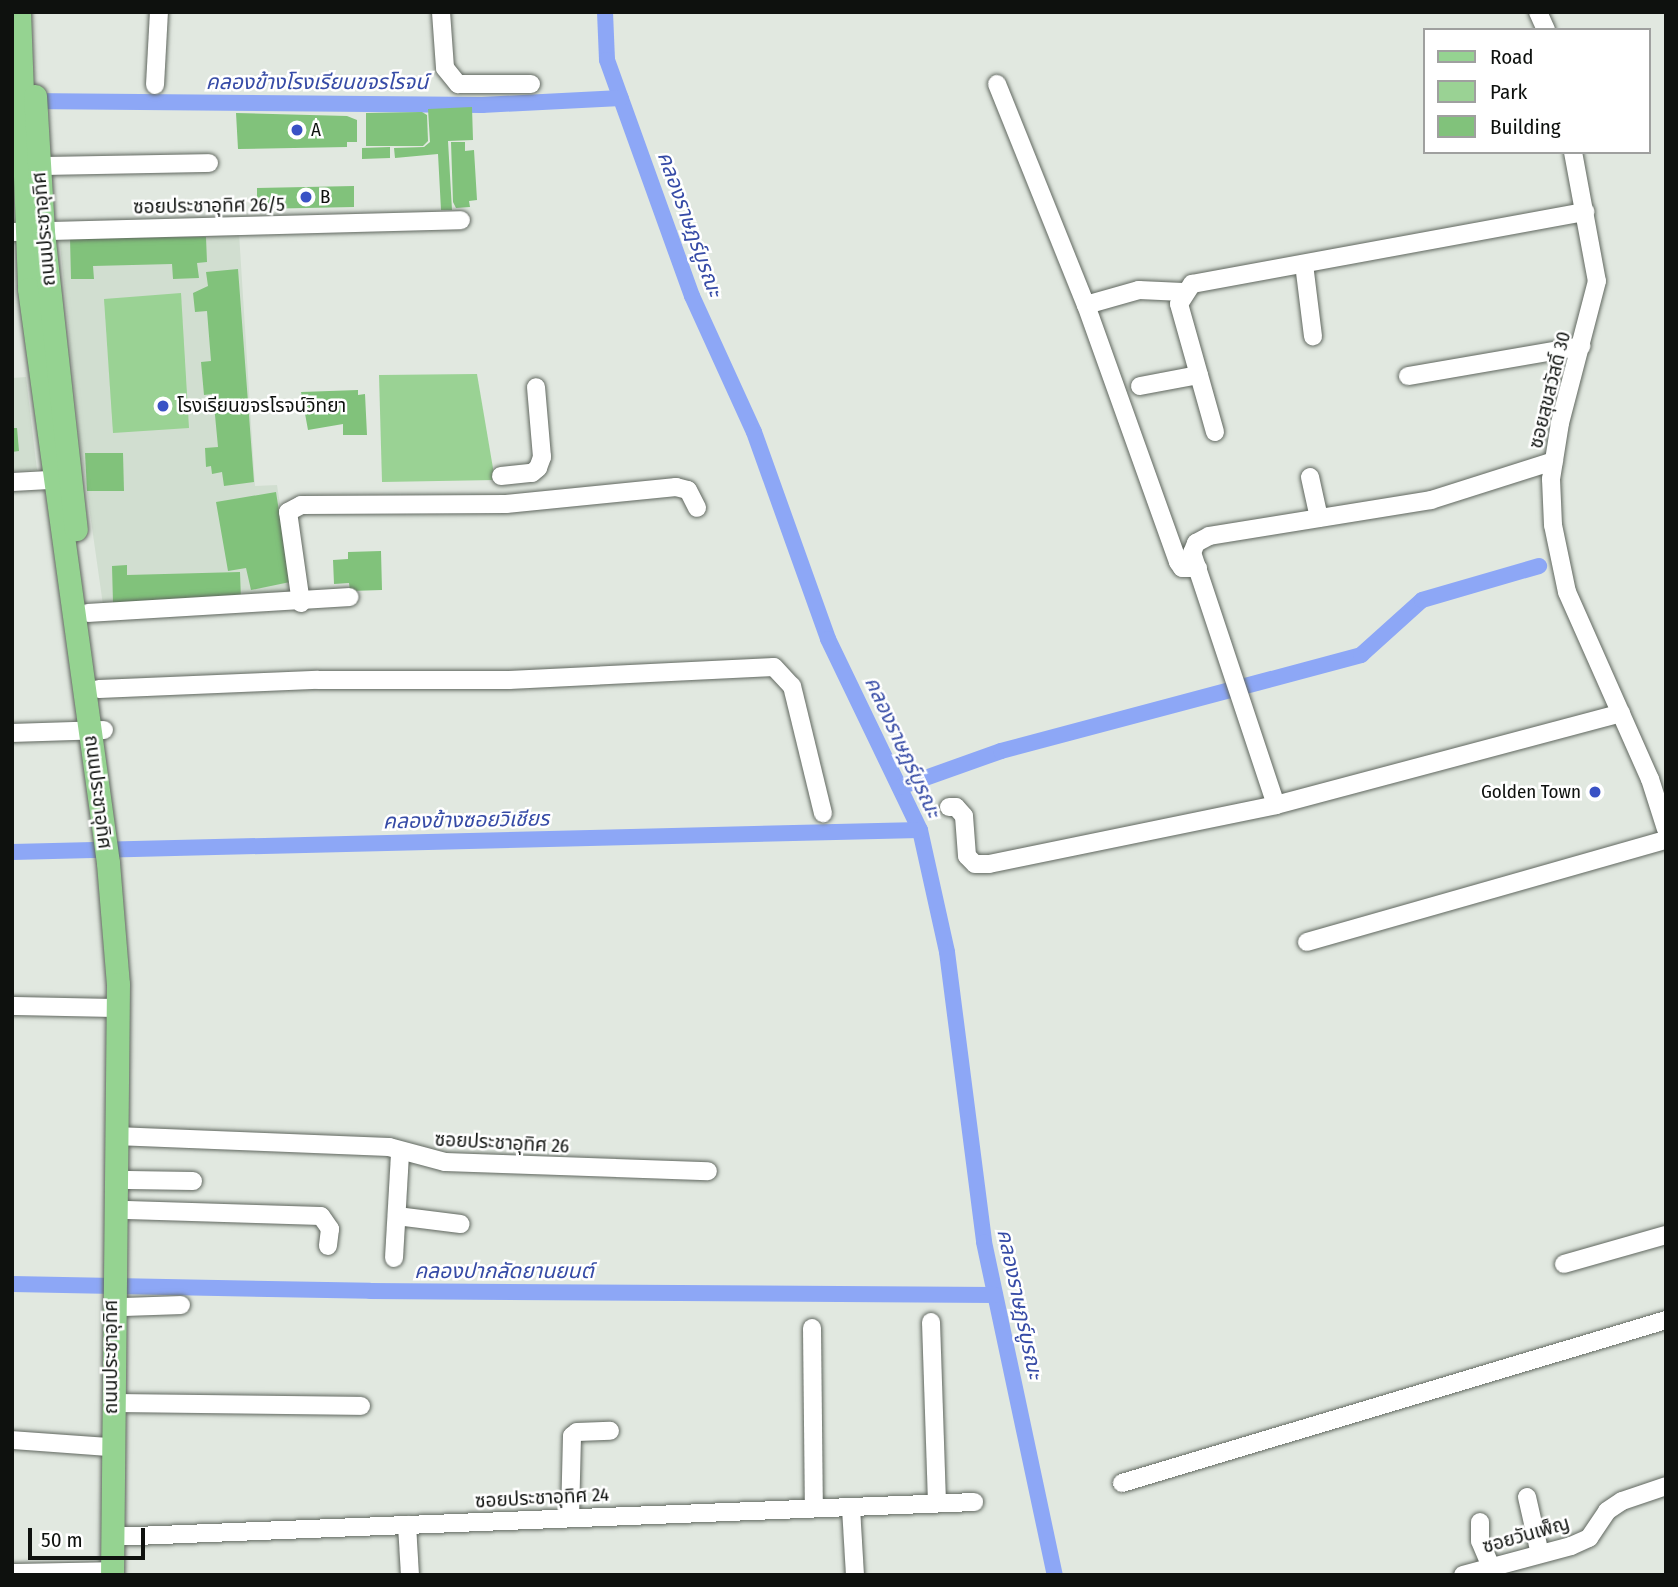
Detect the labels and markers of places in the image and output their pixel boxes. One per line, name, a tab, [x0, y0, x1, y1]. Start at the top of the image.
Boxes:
place label: A	[311, 119, 321, 141]
marker: A	[289, 122, 305, 138]
place label: B	[320, 186, 330, 208]
marker: B	[298, 189, 314, 205]
place label: โรงเรียนขจรโรจน์วิทยา	[177, 395, 346, 417]
marker: โรงเรียนขจรโรจน์วิทยา	[155, 398, 171, 414]
place label: Golden Town	[1481, 781, 1581, 803]
marker: Golden Town	[1587, 784, 1603, 800]

